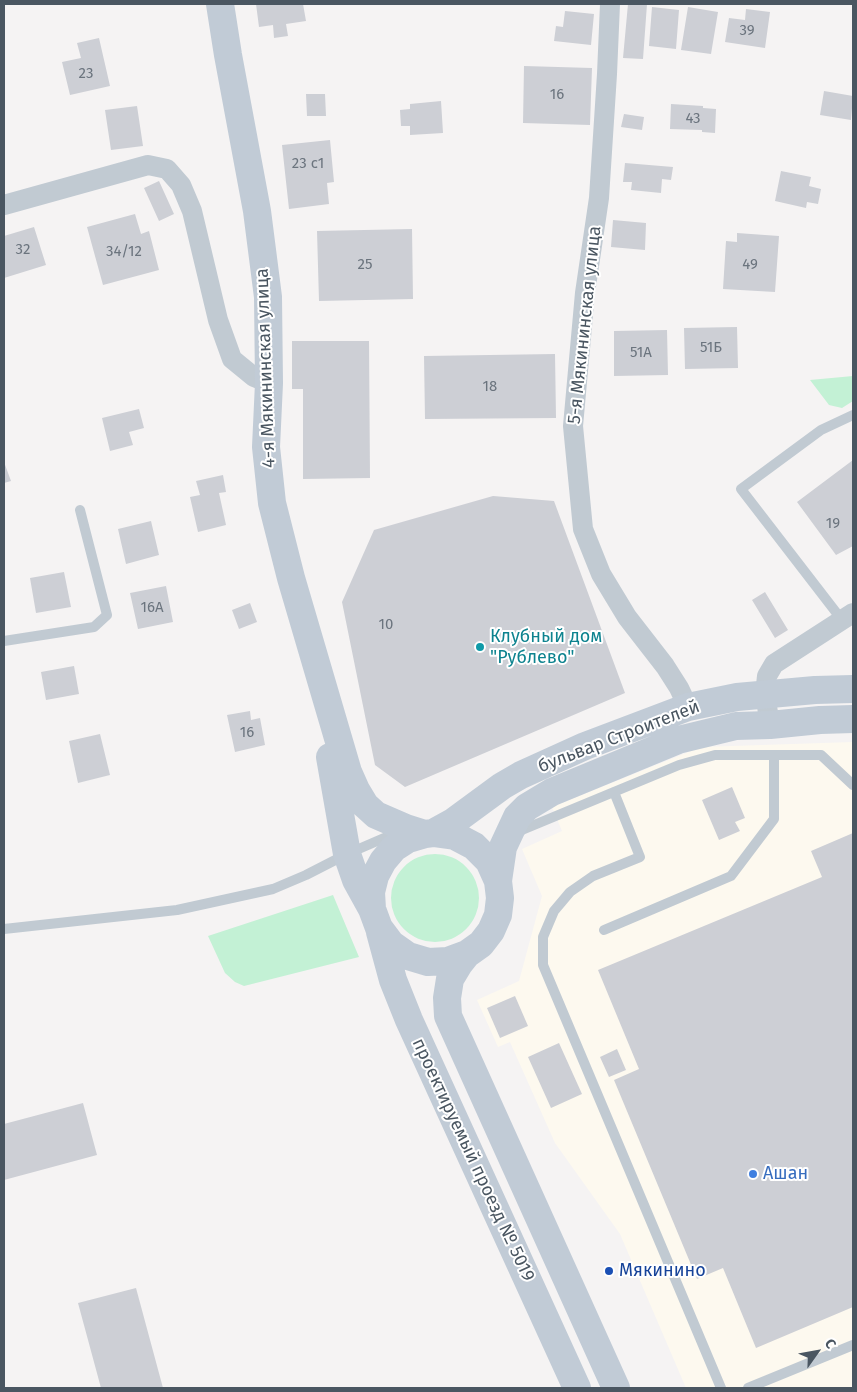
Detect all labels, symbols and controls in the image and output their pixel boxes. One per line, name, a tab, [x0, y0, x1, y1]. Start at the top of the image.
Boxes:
house number: 39	[739, 22, 755, 40]
house number: 23	[79, 65, 93, 83]
house number: 16	[550, 86, 564, 104]
house number: 43	[685, 110, 701, 128]
house number: 23 с1	[292, 155, 324, 173]
street label: 5-я Мякининская улица	[564, 225, 606, 425]
house number: 32	[16, 241, 30, 259]
house number: 34/12	[106, 243, 142, 261]
house number: 25	[358, 256, 372, 274]
house number: 49	[742, 256, 758, 274]
street label: 4-я Мякининская улица	[252, 268, 280, 468]
house number: 51Б	[700, 339, 722, 357]
house number: 51А	[630, 344, 652, 362]
house number: 18	[483, 378, 497, 396]
house number: 19	[826, 515, 840, 533]
house number: 16А	[140, 599, 164, 617]
house number: 10	[379, 616, 393, 634]
place label: Клубный дом "Рублево"	[490, 626, 602, 669]
marker: Клубный дом "Рублево"	[474, 641, 486, 653]
street label: бульвар Строителей	[535, 696, 703, 778]
house number: 16	[240, 724, 254, 742]
street label: проектируемый проезд № 5019	[407, 1035, 539, 1285]
place label: Ашан	[763, 1163, 808, 1185]
marker: Ашан	[747, 1168, 759, 1180]
place label: Мякинино	[619, 1260, 706, 1282]
marker: Мякинино	[603, 1265, 615, 1277]
north arrow	[792, 1327, 842, 1377]
text: С	[821, 1336, 839, 1352]

